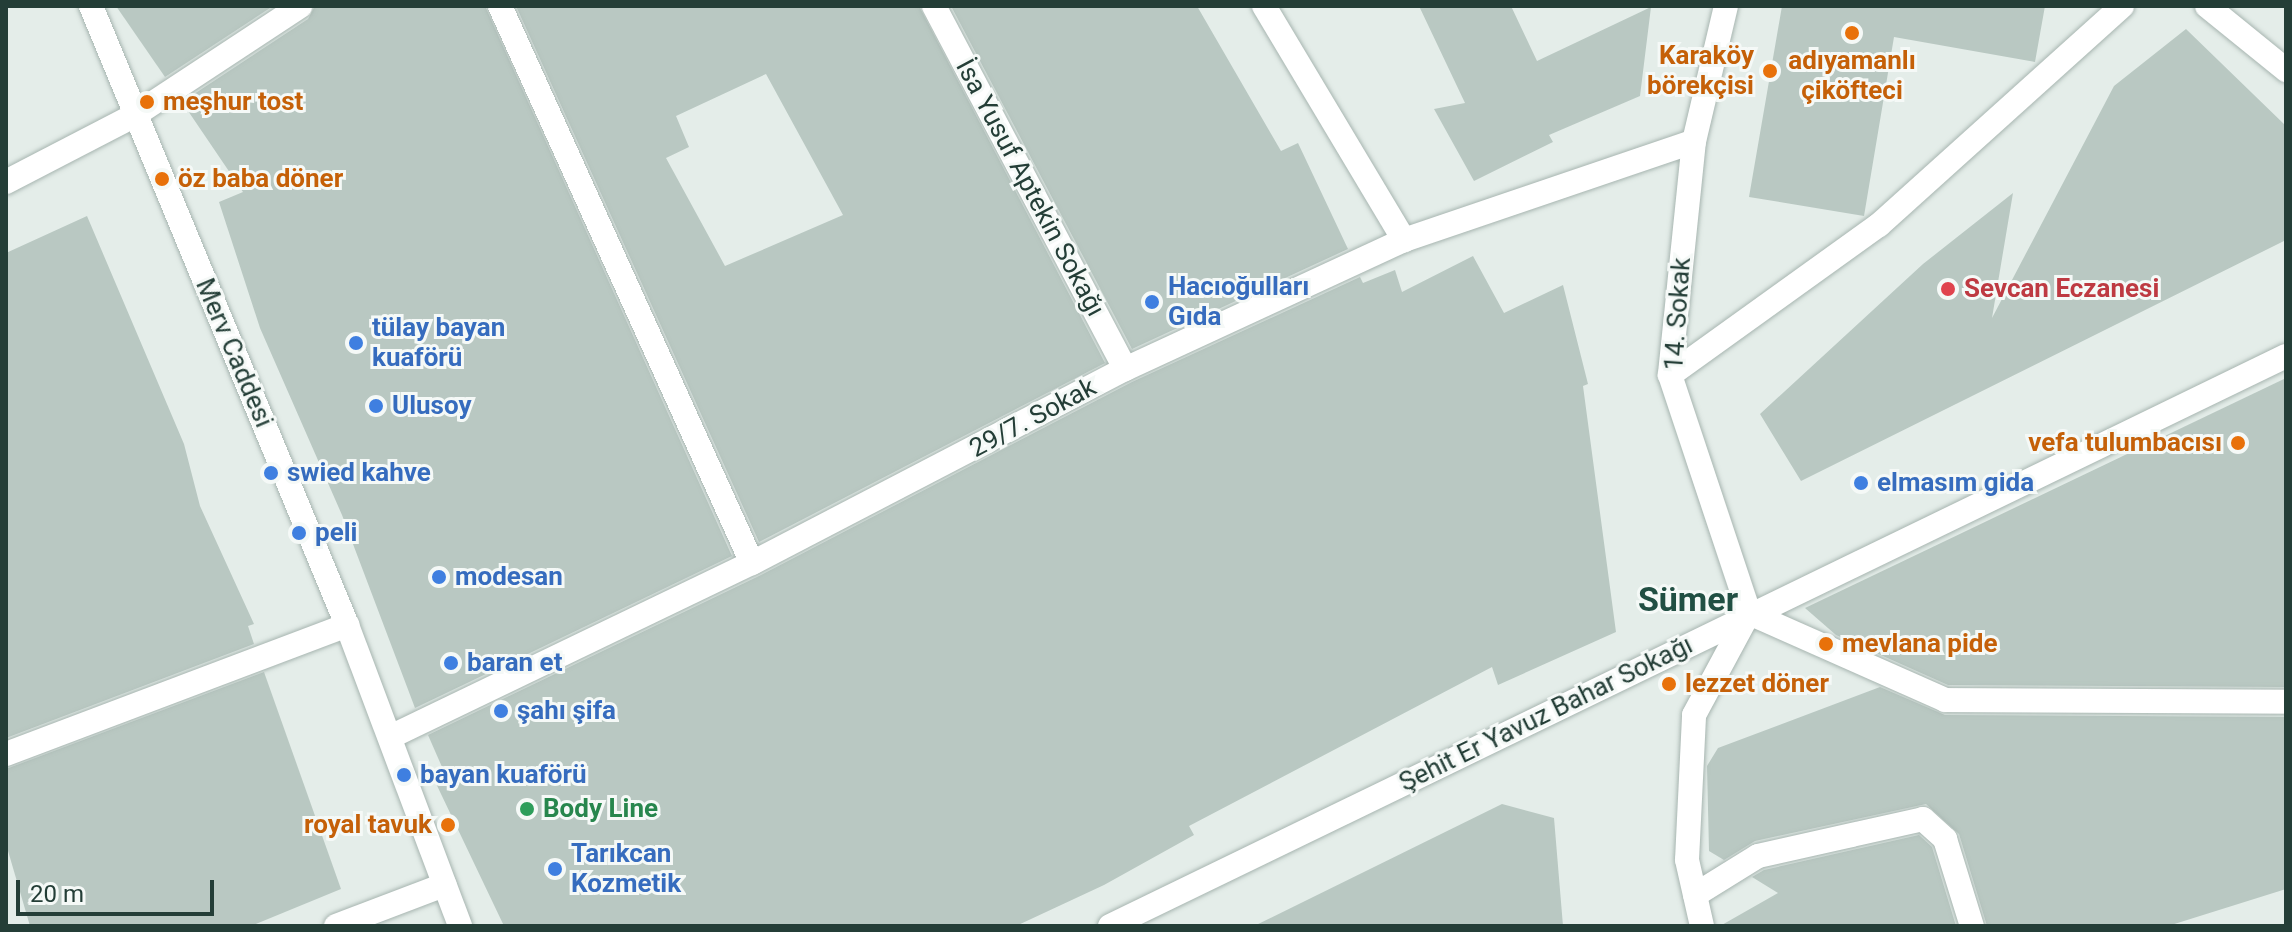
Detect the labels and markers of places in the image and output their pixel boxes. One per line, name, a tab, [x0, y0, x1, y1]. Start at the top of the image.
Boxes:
marker: adıyamanlı çiköfteci	[1843, 24, 1861, 42]
place label: Karaköy börekçisi	[1647, 40, 1754, 102]
place label: adıyamanlı çiköfteci	[1788, 45, 1916, 106]
marker: Karaköy börekçisi	[1761, 62, 1779, 80]
place label: meşhur tost	[163, 86, 303, 118]
marker: meşhur tost	[138, 93, 156, 111]
place label: öz baba döner	[178, 163, 343, 195]
marker: öz baba döner	[153, 170, 171, 188]
place label: Hacıoğulları Gıda	[1168, 271, 1309, 332]
place label: Sevcan Eczanesi	[1964, 273, 2159, 305]
marker: Sevcan Eczanesi	[1939, 280, 1957, 298]
marker: Hacıoğulları Gıda	[1143, 293, 1161, 311]
place label: tülay bayan kuaförü	[372, 312, 505, 374]
marker: tülay bayan kuaförü	[347, 334, 365, 352]
place label: Ulusoy	[392, 390, 472, 422]
marker: Ulusoy	[367, 397, 385, 415]
place label: vefa tulumbacısı	[2028, 427, 2222, 459]
marker: vefa tulumbacısı	[2229, 434, 2247, 452]
place label: swied kahve	[287, 457, 431, 489]
marker: swied kahve	[262, 464, 280, 482]
place label: elmasım gida	[1877, 467, 2034, 499]
marker: elmasım gida	[1852, 474, 1870, 492]
place label: peli	[315, 517, 357, 549]
marker: peli	[290, 524, 308, 542]
place label: modesan	[455, 561, 563, 593]
marker: modesan	[430, 568, 448, 586]
place label: mevlana pide	[1842, 628, 1997, 660]
marker: mevlana pide	[1817, 635, 1835, 653]
place label: baran et	[467, 647, 562, 679]
marker: baran et	[442, 654, 460, 672]
place label: lezzet döner	[1685, 668, 1829, 700]
marker: lezzet döner	[1660, 675, 1678, 693]
place label: şahı şifa	[517, 695, 616, 727]
marker: şahı şifa	[492, 702, 510, 720]
place label: bayan kuaförü	[420, 759, 587, 791]
marker: bayan kuaförü	[395, 766, 413, 784]
place label: Body Line	[543, 793, 658, 825]
marker: Body Line	[518, 800, 536, 818]
place label: royal tavuk	[304, 809, 432, 841]
marker: royal tavuk	[439, 816, 457, 834]
place label: Tarıkcan Kozmetik	[571, 838, 681, 900]
marker: Tarıkcan Kozmetik	[546, 860, 564, 878]

